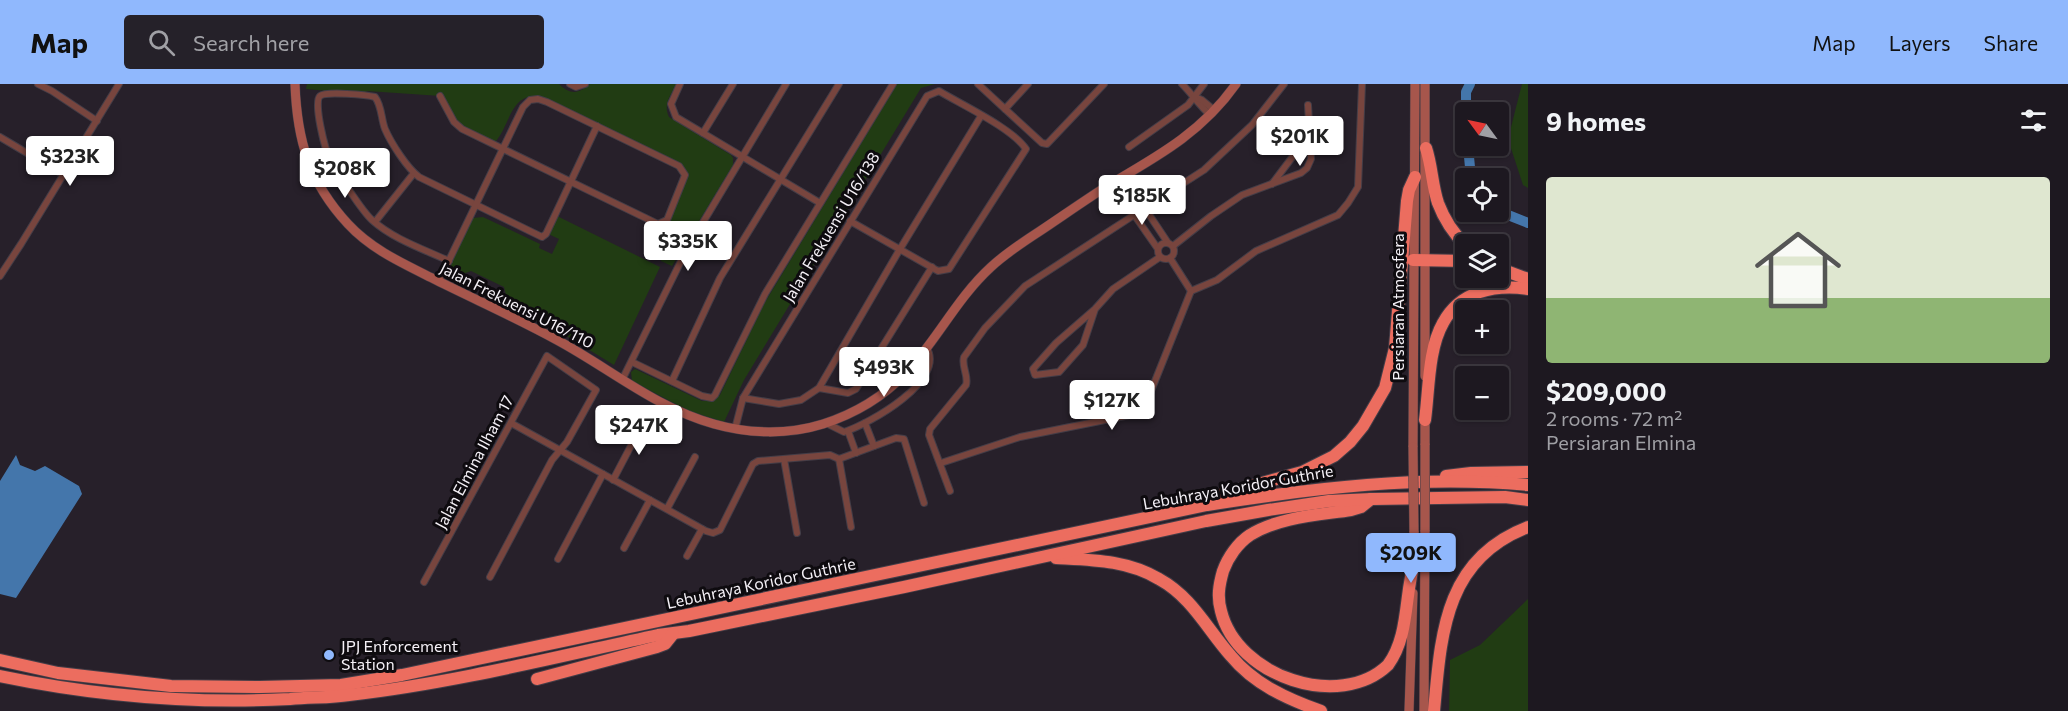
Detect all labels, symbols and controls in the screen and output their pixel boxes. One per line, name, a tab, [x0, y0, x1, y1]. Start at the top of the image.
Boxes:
search box	[124, 15, 544, 69]
text: Map	[30, 25, 88, 59]
icon: search	[145, 26, 178, 59]
text: Search here	[193, 29, 309, 56]
text: Map	[1812, 30, 1856, 55]
text: Layers	[1889, 30, 1951, 55]
text: Share	[1984, 30, 2038, 55]
north arrow	[1455, 102, 1509, 156]
map controls	[1455, 102, 1509, 420]
icon: filters	[2017, 104, 2050, 137]
text: 9 homes	[1546, 105, 1646, 136]
pin: $201K	[1258, 116, 1342, 167]
text: $201K	[1270, 123, 1330, 147]
pin: $323K	[28, 136, 112, 187]
text: $323K	[40, 143, 100, 167]
pin: $208K	[303, 148, 387, 199]
street label: Jalan Frekuensi U16/138	[778, 148, 883, 305]
text: $208K	[314, 155, 376, 179]
button: locate	[1455, 168, 1509, 222]
pin: $185K	[1100, 175, 1184, 226]
text: $185K	[1113, 182, 1171, 206]
icon: home	[1744, 216, 1852, 324]
pin: $335K	[646, 221, 730, 272]
text: $335K	[658, 228, 718, 252]
street label: Persiaran Atmosfera	[1388, 233, 1407, 381]
button: layers	[1455, 234, 1509, 288]
street label: Jalan Frekuensi U16/110	[437, 257, 597, 352]
button: +	[1455, 300, 1509, 354]
pin: $493K	[842, 347, 926, 398]
text: $493K	[853, 354, 915, 378]
button: −	[1455, 366, 1509, 420]
text: $209,000	[1546, 375, 1667, 406]
pin: $127K	[1070, 380, 1154, 431]
text: $127K	[1084, 387, 1140, 411]
street label: Jalan Elmina Ilham 17	[430, 392, 517, 532]
pin: $247K	[597, 405, 681, 456]
text: 2 rooms · 72 m²	[1546, 406, 1682, 430]
text: $247K	[609, 412, 669, 436]
text: Persiaran Elmina	[1546, 430, 1696, 454]
street label: Lebuhraya Koridor Guthrie	[1141, 460, 1335, 513]
pin: $209K	[1369, 533, 1453, 584]
text: $209K	[1380, 540, 1442, 564]
street label: Lebuhraya Koridor Guthrie	[665, 553, 857, 612]
place label: JPJ Enforcement Station	[341, 636, 459, 673]
marker: JPJ Enforcement Station	[322, 648, 336, 662]

